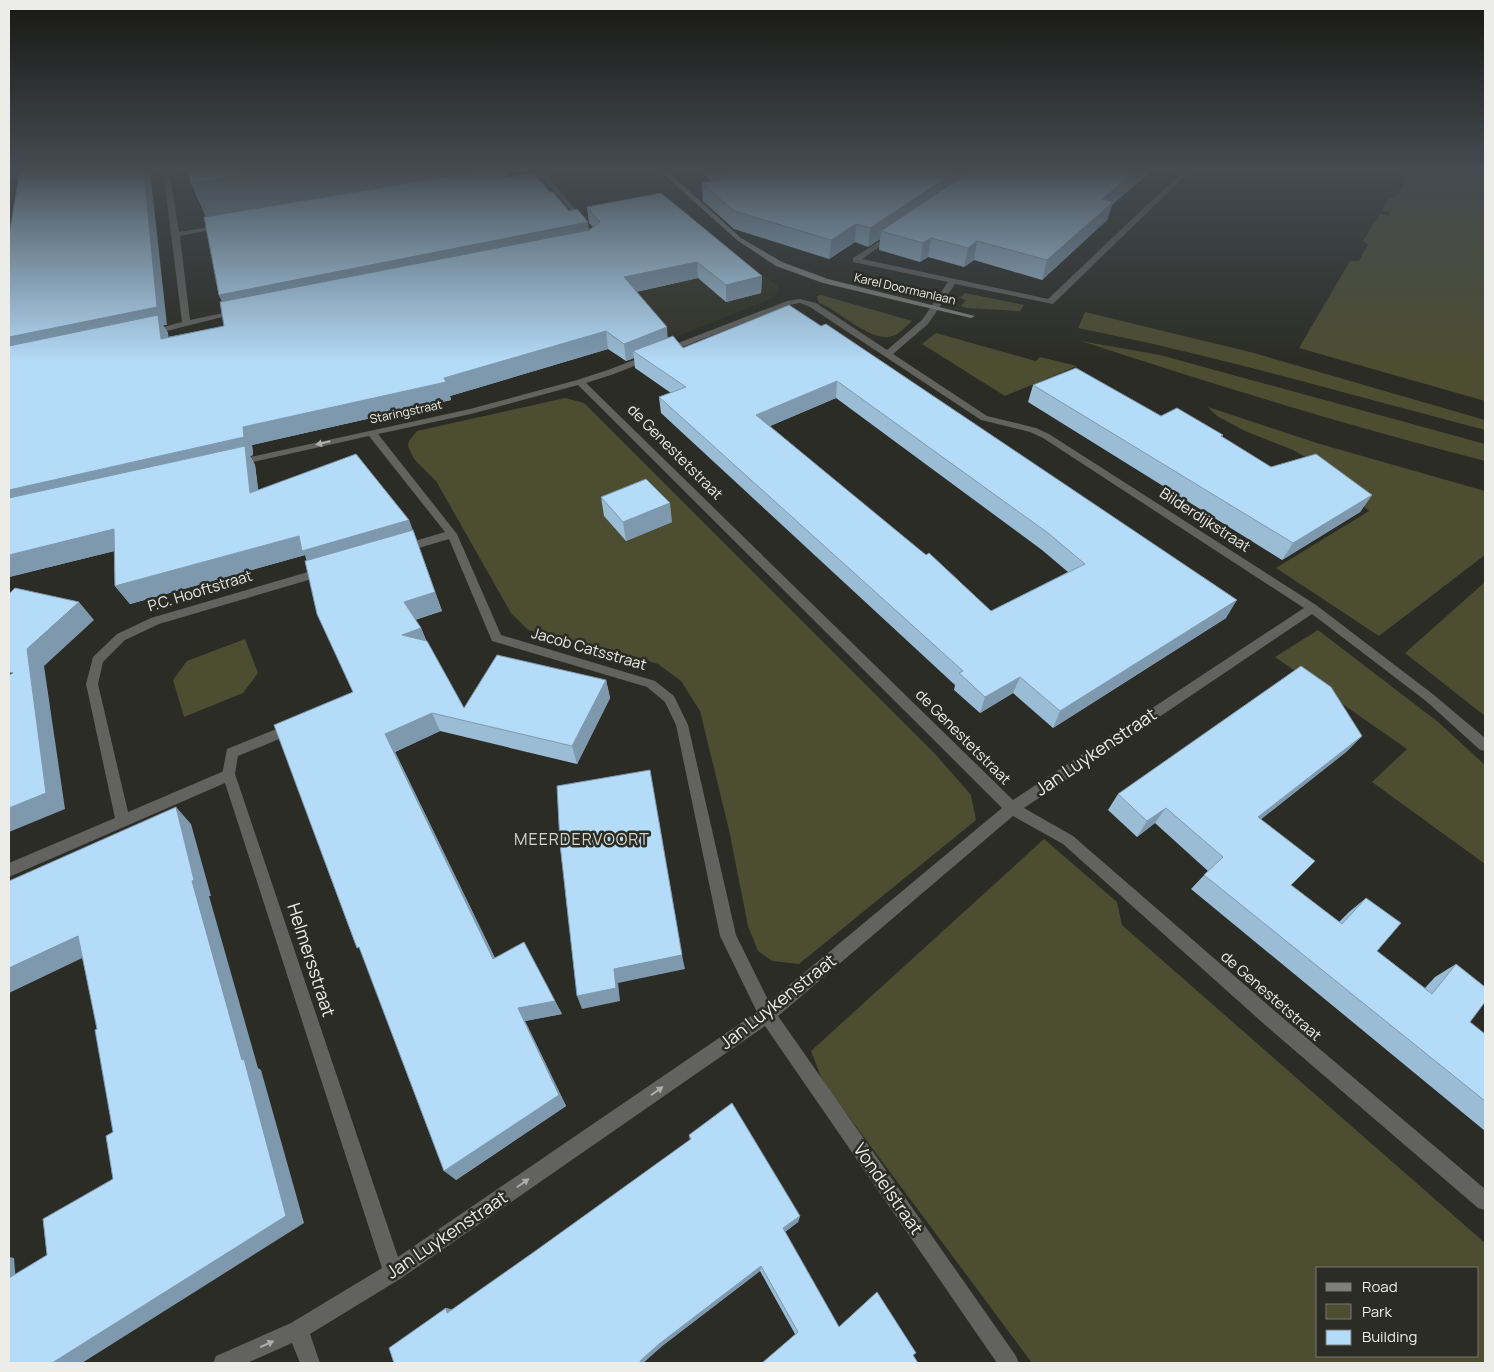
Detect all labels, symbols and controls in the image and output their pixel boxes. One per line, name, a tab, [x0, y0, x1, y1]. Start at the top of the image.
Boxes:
street label: Karel Doormanlaan	[853, 269, 958, 308]
street label: Staringstraat	[368, 396, 444, 427]
street label: de Genestetstraat	[623, 399, 728, 504]
one-way arrow	[316, 439, 331, 447]
street label: Bilderdijkstraat	[1156, 482, 1255, 557]
street label: P.C. Hooftstraat	[145, 565, 255, 616]
street label: Jacob Catsstraat	[529, 622, 649, 675]
street label: de Genestetstraat	[911, 684, 1016, 789]
street label: Jan Luykenstraat	[1030, 702, 1161, 801]
district label: MEERDERVOORT	[514, 828, 650, 850]
street label: Helmersstraat	[282, 900, 342, 1020]
street label: de Genestetstraat	[1216, 946, 1326, 1045]
street label: Jan Luykenstraat	[714, 948, 841, 1054]
one-way arrow	[650, 1086, 663, 1096]
street label: Vondelstraat	[848, 1138, 929, 1239]
one-way arrow	[516, 1178, 530, 1188]
street label: Jan Luykenstraat	[381, 1185, 512, 1284]
legend	[1316, 1267, 1479, 1357]
text: Road	[1362, 1276, 1398, 1297]
text: Park	[1362, 1301, 1392, 1322]
text: Building	[1362, 1326, 1417, 1347]
one-way arrow	[260, 1339, 274, 1347]

